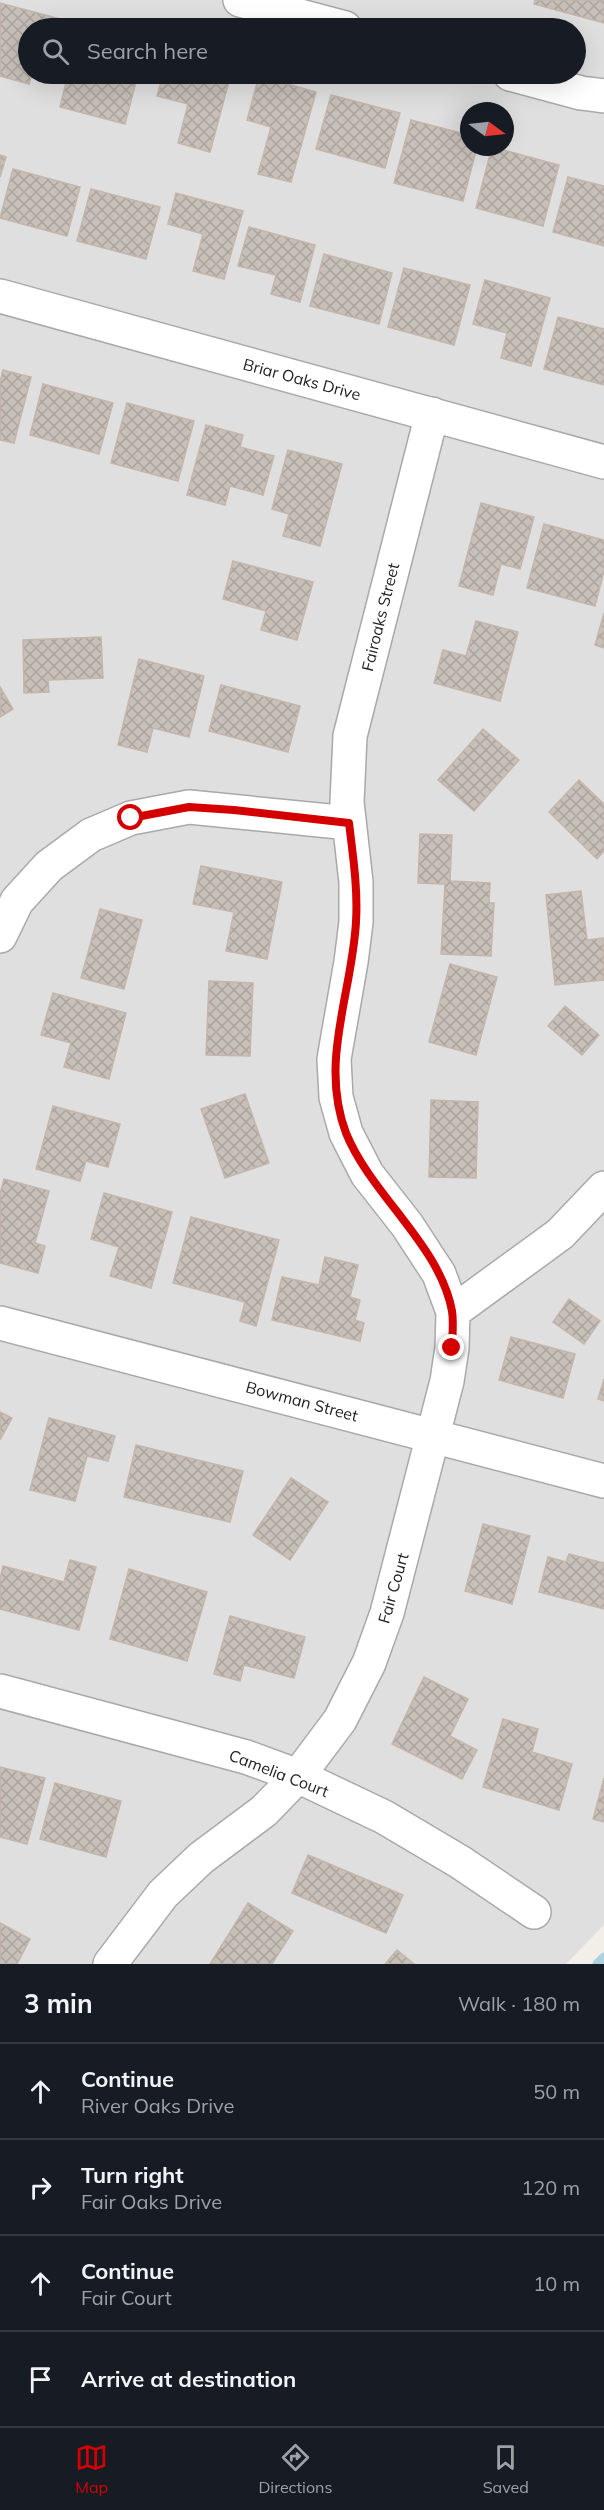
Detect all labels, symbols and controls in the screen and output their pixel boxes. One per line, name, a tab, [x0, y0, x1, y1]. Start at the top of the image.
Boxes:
search box	[18, 18, 586, 84]
icon: search	[39, 35, 72, 68]
text: Search here	[87, 37, 208, 65]
north arrow	[460, 102, 514, 156]
street label: Briar Oaks Drive	[241, 354, 363, 404]
street label: Fairoaks Street	[357, 560, 403, 673]
route start	[117, 804, 143, 830]
route end	[438, 1334, 464, 1360]
street label: Bowman Street	[244, 1376, 361, 1426]
street label: Fair Court	[373, 1550, 413, 1626]
street label: Camelia Court	[226, 1745, 332, 1801]
text: 3 min	[24, 1987, 93, 2020]
text: Walk · 180 m	[458, 1991, 580, 2016]
text: Continue	[81, 2065, 174, 2093]
icon: ahead	[24, 2075, 57, 2108]
text: 50 m	[533, 2079, 580, 2104]
text: River Oaks Drive	[81, 2093, 234, 2118]
text: Turn right	[81, 2161, 184, 2189]
icon: right	[24, 2171, 57, 2204]
text: 120 m	[521, 2175, 580, 2200]
text: Fair Oaks Drive	[81, 2189, 222, 2214]
text: Continue	[81, 2257, 174, 2285]
icon: ahead	[24, 2267, 57, 2300]
text: 10 m	[533, 2271, 580, 2296]
text: Fair Court	[81, 2285, 172, 2310]
icon: arrive	[24, 2363, 57, 2396]
text: Arrive at destination	[81, 2365, 296, 2393]
tab: Map	[75, 2441, 108, 2497]
tab: Directions	[258, 2441, 332, 2497]
tab: Saved	[483, 2441, 529, 2497]

